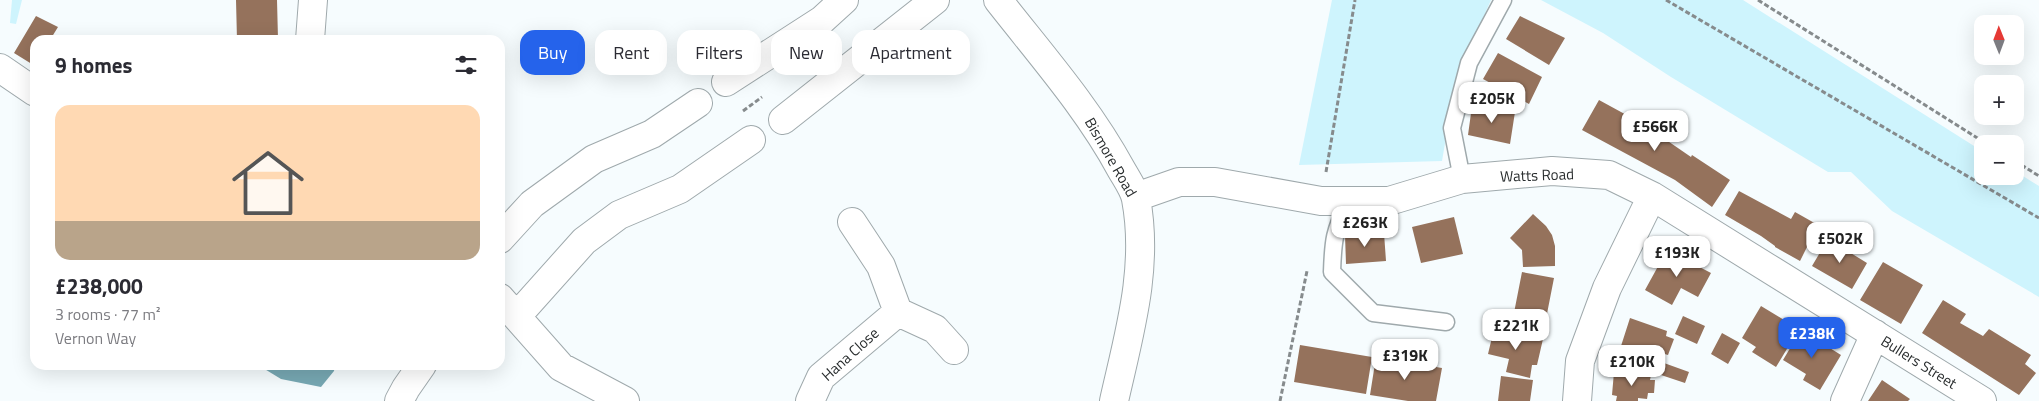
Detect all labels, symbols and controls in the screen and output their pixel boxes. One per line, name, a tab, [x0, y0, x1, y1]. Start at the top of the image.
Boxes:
north arrow	[1974, 15, 2024, 65]
map controls	[1974, 15, 2024, 185]
chip: Buy	[520, 30, 585, 75]
chip: Rent	[595, 30, 667, 75]
chip: Filters	[677, 30, 761, 75]
chip: New	[771, 30, 842, 75]
chip: Apartment	[852, 30, 970, 75]
text: 9 homes	[55, 49, 132, 81]
icon: filters	[452, 51, 480, 79]
button: +	[1974, 75, 2024, 125]
pin: £205K	[1457, 82, 1527, 124]
text: £205K	[1469, 86, 1515, 110]
pin: £566K	[1620, 110, 1690, 152]
street label: Bismore Road	[1079, 113, 1143, 201]
text: £566K	[1632, 114, 1678, 138]
button: −	[1974, 135, 2024, 185]
icon: home	[223, 138, 313, 228]
street label: Watts Road	[1500, 162, 1574, 188]
pin: £263K	[1330, 206, 1400, 248]
text: £263K	[1342, 210, 1388, 234]
pin: £502K	[1805, 222, 1875, 264]
text: £502K	[1817, 226, 1863, 250]
pin: £193K	[1642, 236, 1712, 278]
text: £193K	[1654, 240, 1700, 264]
text: £238,000	[55, 270, 143, 302]
text: 3 rooms · 77 m²	[55, 302, 160, 326]
pin: £221K	[1481, 308, 1551, 351]
text: £221K	[1493, 313, 1539, 337]
pin: £238K	[1777, 316, 1847, 359]
text: £238K	[1789, 321, 1835, 345]
street label: Hana Close	[816, 322, 884, 386]
text: Vernon Way	[55, 326, 136, 350]
street label: Bullers Street	[1876, 329, 1962, 395]
pin: £319K	[1370, 338, 1440, 381]
text: £319K	[1382, 343, 1428, 367]
pin: £210K	[1597, 344, 1667, 387]
text: £210K	[1609, 349, 1655, 373]

